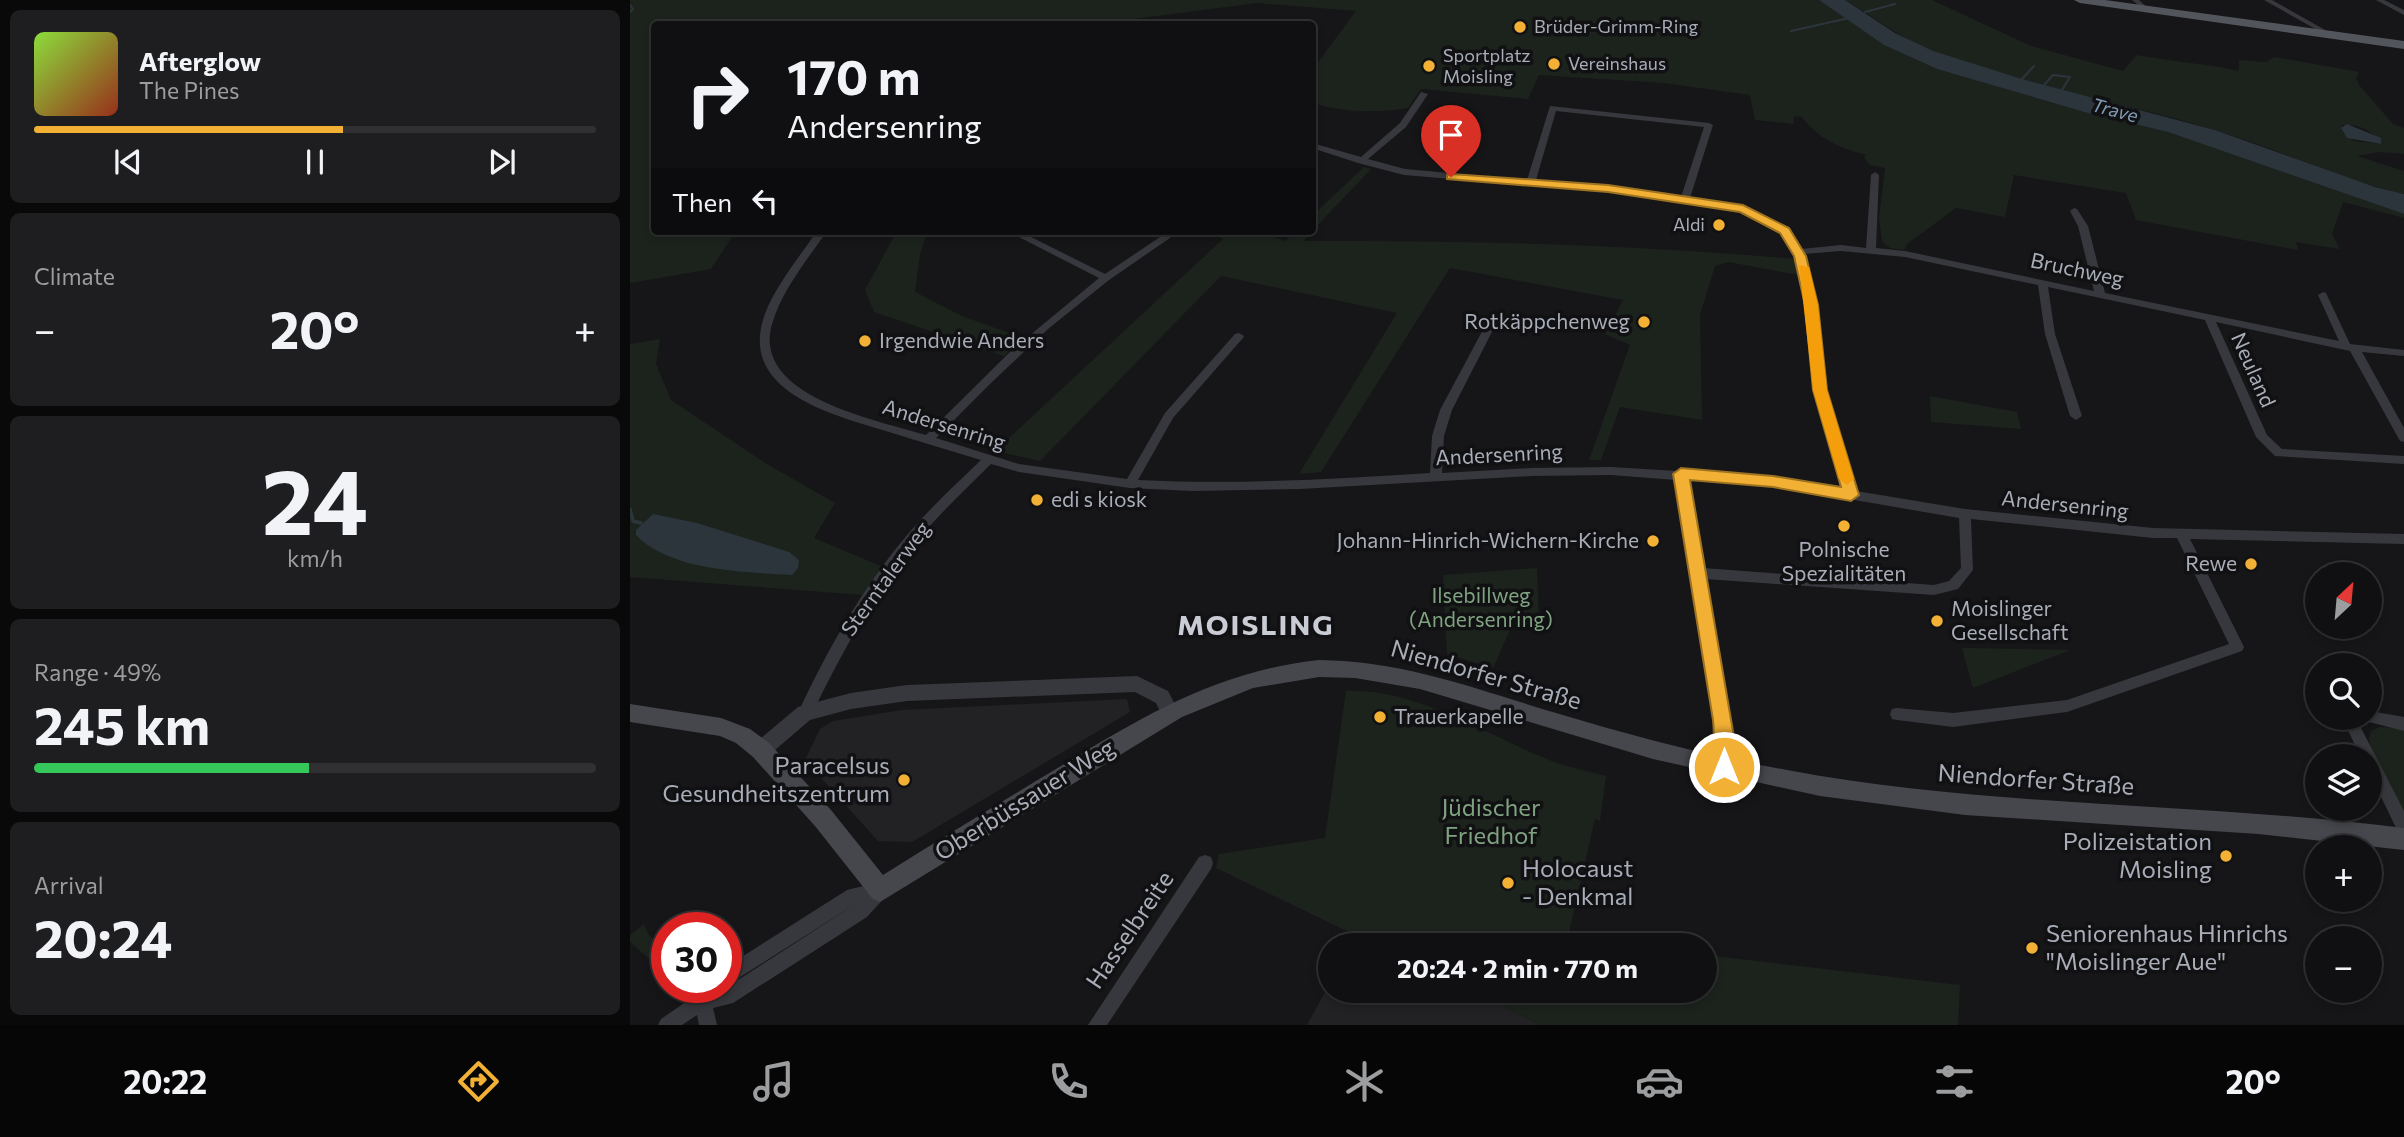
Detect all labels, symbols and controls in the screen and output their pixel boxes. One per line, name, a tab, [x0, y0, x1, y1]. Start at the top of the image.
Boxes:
place label: Brüder-Grimm-Ring	[1534, 15, 1699, 37]
marker: Brüder-Grimm-Ring	[1512, 19, 1528, 35]
place label: Sportplatz Moisling	[1443, 44, 1531, 87]
text: Afterglow	[139, 45, 261, 76]
text: 170 m	[787, 45, 920, 105]
icon: right	[672, 49, 763, 140]
place label: Vereinshaus	[1568, 52, 1666, 74]
marker: Vereinshaus	[1546, 56, 1562, 72]
marker: Sportplatz Moisling	[1421, 58, 1437, 74]
text: The Pines	[139, 76, 240, 104]
water label: Trave	[2089, 92, 2141, 127]
text: Andersenring	[787, 105, 981, 145]
pin	[1421, 105, 1481, 177]
icon: arrive	[1432, 116, 1470, 154]
icon: previous	[109, 143, 147, 181]
icon: pause	[296, 143, 334, 181]
icon: next	[483, 143, 521, 181]
icon: left	[746, 182, 784, 220]
text: Then	[672, 186, 732, 217]
place label: Aldi	[1673, 213, 1705, 235]
marker: Aldi	[1711, 217, 1727, 233]
street label: Bruchweg	[2028, 246, 2126, 291]
text: Climate	[34, 262, 115, 290]
text: 20°	[270, 296, 360, 360]
text: −	[34, 305, 56, 352]
text: +	[574, 305, 596, 352]
place label: Rotkäppchenweg	[1464, 308, 1630, 333]
marker: Rotkäppchenweg	[1636, 314, 1652, 330]
place label: Irgendwie Anders	[879, 327, 1044, 352]
street label: Neuland	[2227, 328, 2282, 411]
marker: Irgendwie Anders	[857, 333, 873, 349]
street label: Andersenring	[880, 393, 1009, 454]
street label: Andersenring	[1435, 438, 1563, 469]
text: 24	[262, 442, 368, 554]
street label: Andersenring	[2000, 484, 2130, 523]
place label: edi s kiosk	[1051, 486, 1147, 511]
marker: edi s kiosk	[1029, 492, 1045, 508]
street label: Sterntalerweg	[835, 516, 935, 640]
marker: Polnische Spezialitäten	[1836, 518, 1852, 534]
place label: Johann-Hinrich-Wichern-Kirche	[1337, 527, 1639, 552]
marker: Johann-Hinrich-Wichern-Kirche	[1645, 533, 1661, 549]
place label: Polnische Spezialitäten	[1782, 536, 1906, 585]
text: km/h	[287, 544, 343, 572]
place label: Rewe	[2185, 550, 2237, 575]
marker: Rewe	[2243, 556, 2259, 572]
north arrow	[2305, 562, 2382, 639]
map controls	[2305, 562, 2382, 1003]
park label: Ilsebillweg (Andersenring)	[1409, 582, 1553, 631]
place label: Moislinger Gesellschaft	[1951, 595, 2069, 644]
district label: MOISLING	[1177, 607, 1335, 641]
marker: Moislinger Gesellschaft	[1929, 613, 1945, 629]
street label: Niendorfer Straße	[1388, 632, 1585, 715]
button: search	[2305, 653, 2382, 730]
text: Range · 49%	[34, 658, 161, 686]
text: 245 km	[34, 692, 210, 756]
place label: Trauerkapelle	[1394, 703, 1524, 728]
marker: Trauerkapelle	[1372, 709, 1388, 725]
position arrow	[1687, 730, 1761, 804]
street label: Oberbüssauer Weg	[929, 732, 1120, 866]
button: layers	[2305, 744, 2382, 821]
place label: Paracelsus Gesundheitszentrum	[662, 750, 890, 807]
street label: Niendorfer Straße	[1937, 757, 2135, 800]
marker: Paracelsus Gesundheitszentrum	[896, 772, 912, 788]
park label: Jüdischer Friedhof	[1441, 792, 1541, 849]
place label: Polizeistation Moisling	[2063, 826, 2212, 883]
button: +	[2305, 835, 2382, 912]
marker: Polizeistation Moisling	[2218, 848, 2234, 864]
place label: Holocaust - Denkmal	[1522, 853, 1633, 910]
street label: Hasselbreite	[1079, 865, 1179, 993]
text: Arrival	[34, 871, 104, 899]
marker: Holocaust - Denkmal	[1500, 875, 1516, 891]
text: 20:24	[34, 905, 172, 969]
speed limit sign: 30	[651, 912, 742, 1003]
place label: Seniorenhaus Hinrichs "Moislinger Aue"	[2046, 918, 2288, 975]
button: −	[2305, 926, 2382, 1003]
marker: Seniorenhaus Hinrichs "Moislinger Aue"	[2024, 940, 2040, 956]
text: 20:24 · 2 min · 770 m	[1397, 952, 1638, 983]
icon: directions	[454, 1057, 503, 1106]
icon: music	[749, 1057, 798, 1106]
icon: phone	[1044, 1057, 1093, 1106]
icon: climate	[1340, 1057, 1389, 1106]
icon: car	[1635, 1057, 1684, 1106]
icon: filters	[1930, 1057, 1979, 1106]
text: 20:22	[123, 1061, 207, 1101]
text: 20°	[2226, 1061, 2281, 1101]

